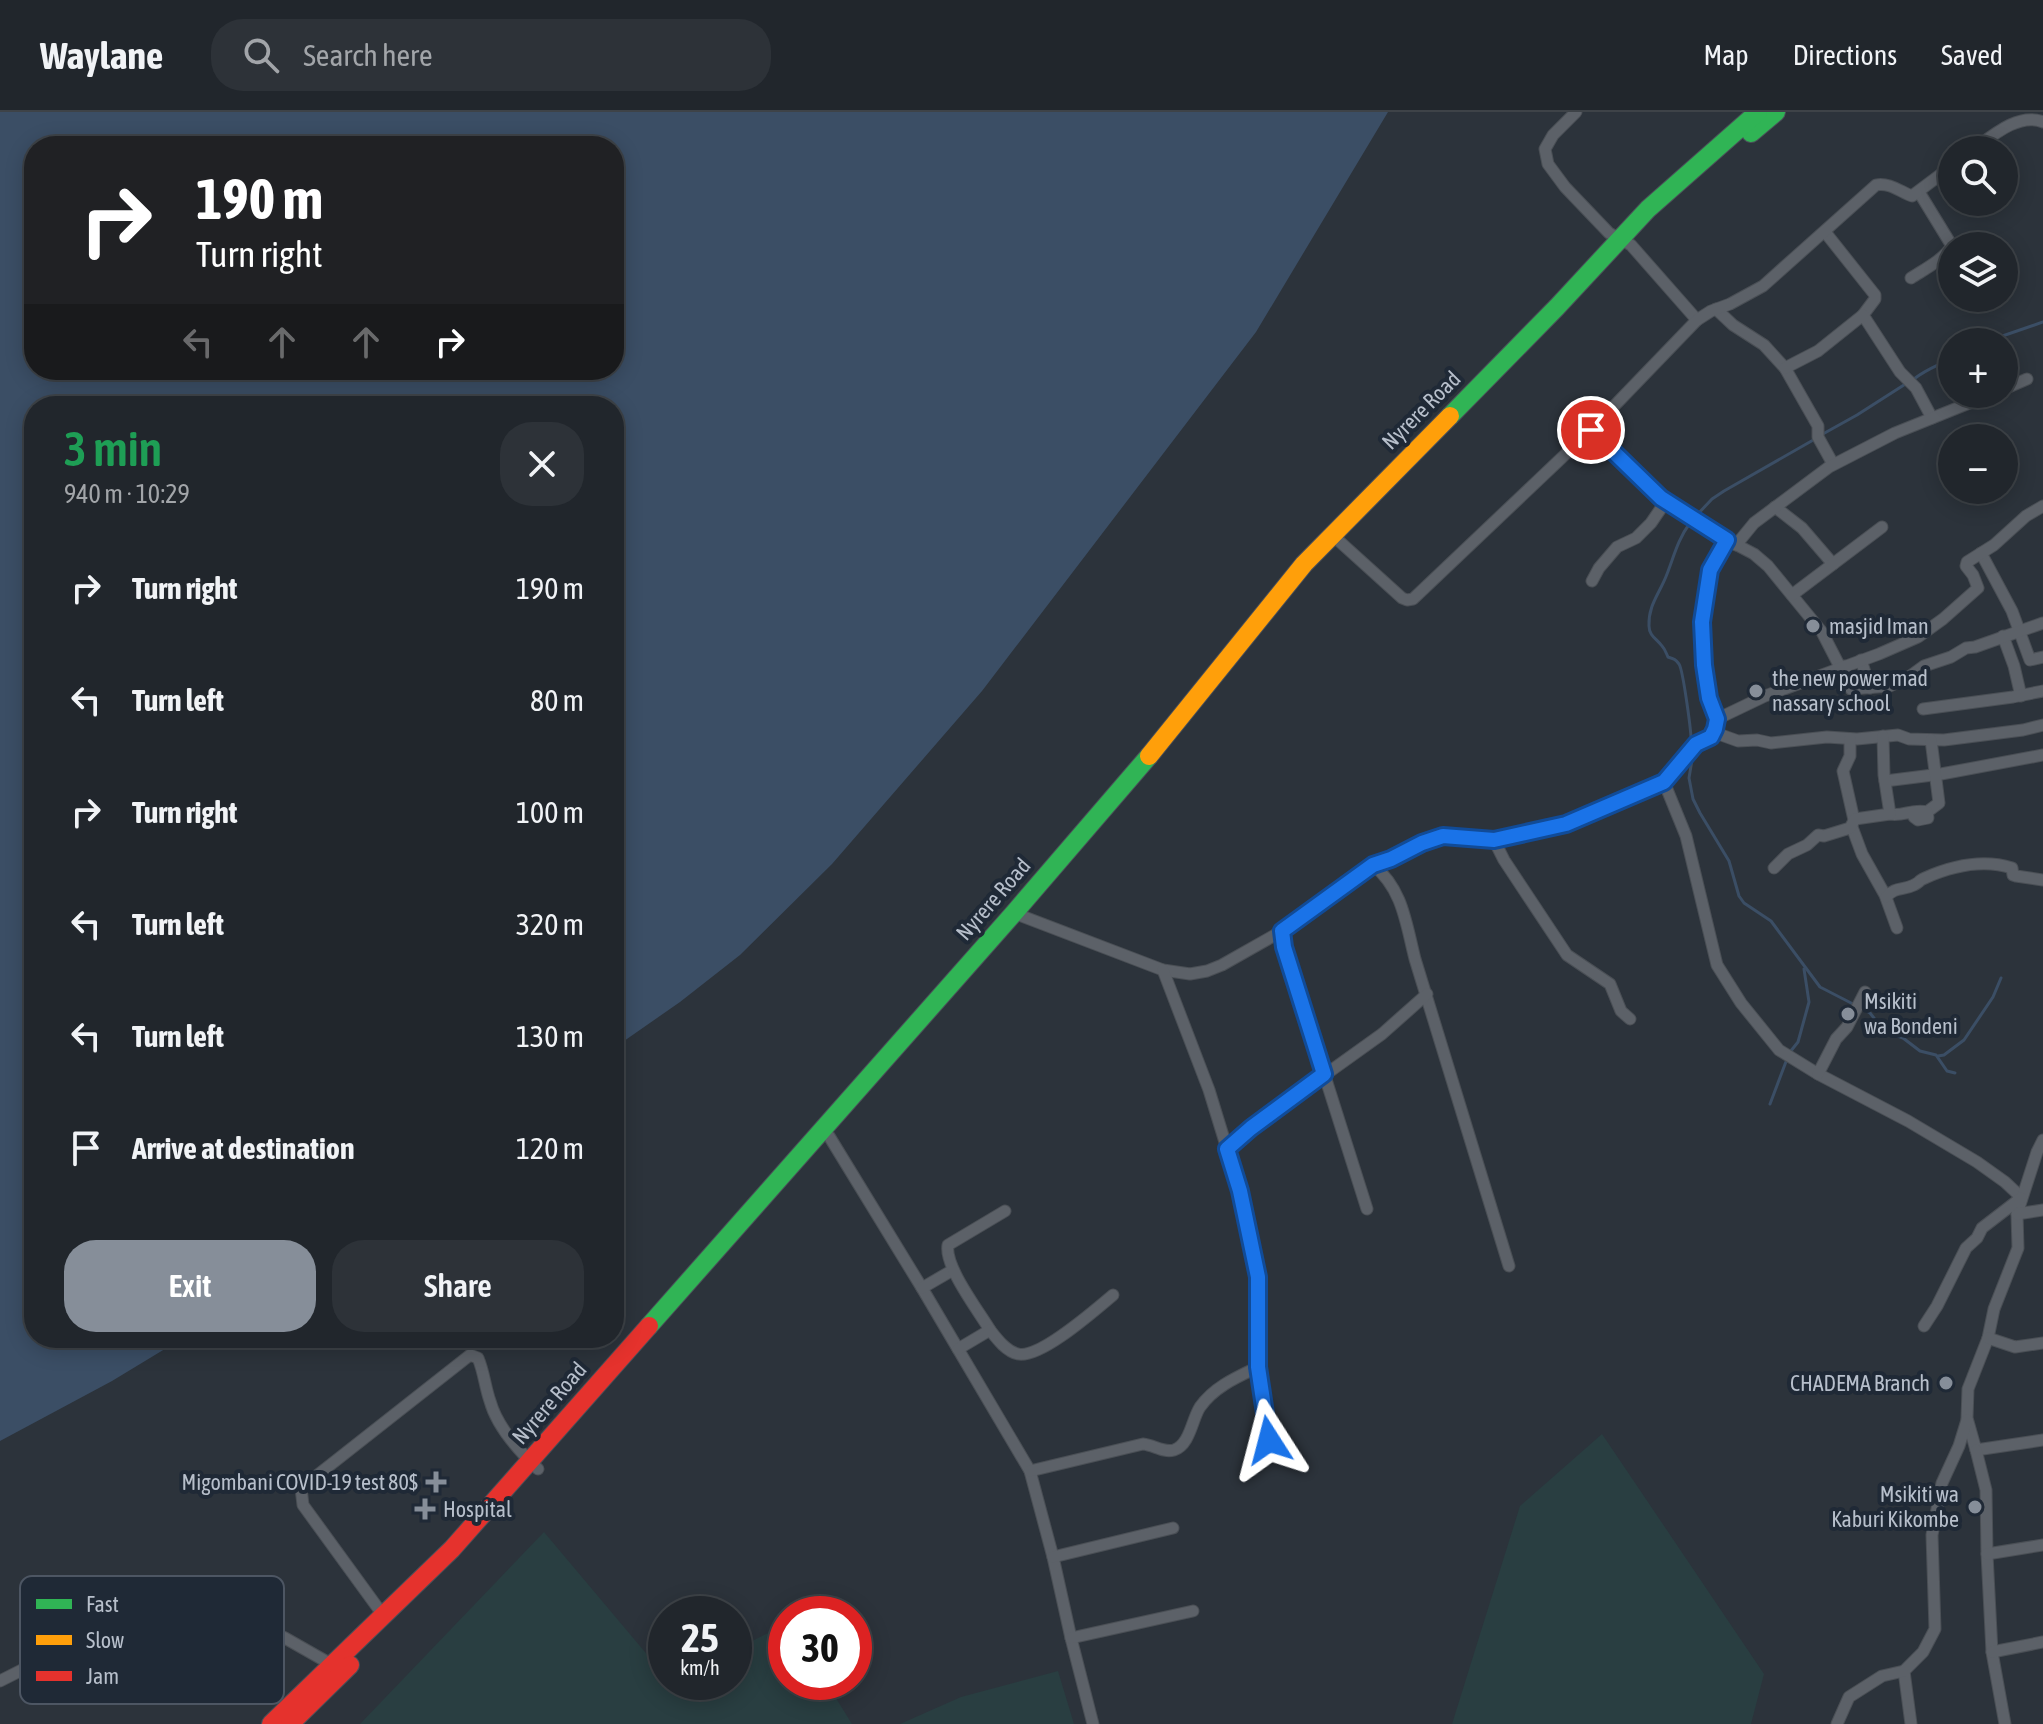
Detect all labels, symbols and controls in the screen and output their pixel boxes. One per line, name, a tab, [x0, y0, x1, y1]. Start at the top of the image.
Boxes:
search box	[211, 19, 771, 91]
icon: search	[239, 33, 283, 77]
text: Waylane	[40, 34, 163, 77]
text: Search here	[303, 38, 433, 72]
text: Map	[1704, 39, 1749, 71]
text: Directions	[1793, 39, 1897, 71]
text: Saved	[1941, 39, 2003, 71]
map controls	[1938, 136, 2018, 504]
button: search	[1938, 136, 2018, 216]
text: 190 m	[196, 167, 323, 231]
icon: right	[64, 168, 168, 272]
button: layers	[1938, 232, 2018, 312]
text: Turn right	[196, 233, 323, 275]
icon: left	[176, 320, 220, 364]
icon: ahead	[260, 320, 304, 364]
icon: ahead	[344, 320, 388, 364]
icon: right	[428, 320, 472, 364]
button: +	[1938, 328, 2018, 408]
street label: Nyrere Road	[1376, 365, 1466, 455]
pin	[1557, 396, 1625, 464]
icon: arrive	[1569, 408, 1613, 452]
text: 3 min	[64, 421, 162, 476]
button: close	[500, 422, 584, 506]
button: −	[1938, 424, 2018, 504]
text: 940 m · 10:29	[64, 479, 190, 509]
icon: right	[64, 566, 108, 610]
text: Turn right	[132, 571, 238, 605]
text: 190 m	[516, 571, 584, 605]
place label: masjid Iman	[1829, 613, 1929, 639]
marker: masjid Iman	[1804, 617, 1822, 635]
place label: the new power mad nassary school	[1772, 665, 1928, 716]
icon: left	[64, 678, 108, 722]
marker: the new power mad nassary school	[1747, 682, 1765, 700]
text: Turn left	[132, 683, 224, 717]
text: 80 m	[530, 683, 584, 717]
icon: right	[64, 790, 108, 834]
text: Turn right	[132, 795, 238, 829]
text: 100 m	[516, 795, 584, 829]
street label: Nyrere Road	[950, 853, 1036, 945]
icon: left	[64, 902, 108, 946]
text: Turn left	[132, 907, 224, 941]
text: 320 m	[516, 907, 584, 941]
place label: Msikiti wa Bondeni	[1864, 988, 1958, 1039]
marker: Msikiti wa Bondeni	[1839, 1005, 1857, 1023]
icon: left	[64, 1014, 108, 1058]
text: Turn left	[132, 1019, 224, 1053]
text: 130 m	[516, 1019, 584, 1053]
icon: arrive	[64, 1126, 108, 1170]
text: Arrive at destination	[132, 1131, 354, 1165]
text: 120 m	[516, 1131, 584, 1165]
button: Exit	[64, 1240, 316, 1332]
button: Share	[332, 1240, 584, 1332]
street label: Nyrere Road	[506, 1357, 592, 1449]
place label: CHADEMA Branch	[1790, 1370, 1930, 1396]
marker: CHADEMA Branch	[1937, 1374, 1955, 1392]
position arrow	[1227, 1398, 1311, 1482]
place label: Migombani COVID-19 test 80$	[182, 1469, 418, 1495]
marker: Migombani COVID-19 test 80$	[425, 1471, 447, 1493]
place label: Msikiti wa Kaburi Kikombe	[1831, 1481, 1959, 1532]
place label: Hospital	[443, 1496, 512, 1522]
marker: Hospital	[414, 1498, 436, 1520]
marker: Msikiti wa Kaburi Kikombe	[1966, 1498, 1984, 1516]
legend	[20, 1576, 284, 1704]
text: Fast	[86, 1591, 119, 1617]
speed limit sign: 30	[768, 1596, 872, 1700]
text: 25	[681, 1615, 719, 1660]
text: Slow	[86, 1627, 124, 1653]
text: km/h	[680, 1656, 720, 1679]
text: Jam	[86, 1663, 119, 1689]

